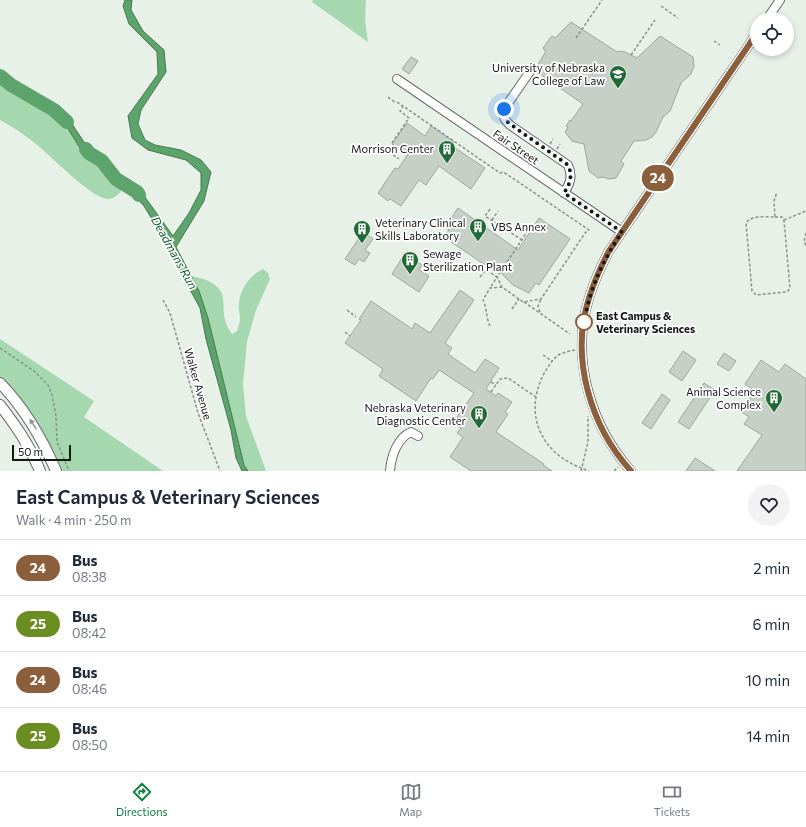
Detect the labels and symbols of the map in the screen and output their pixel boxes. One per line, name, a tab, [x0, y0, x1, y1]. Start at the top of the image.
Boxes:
place label: University of Nebraska College of Law	[492, 61, 605, 87]
school or university icon: University of Nebraska College of Law	[608, 64, 628, 89]
your location	[494, 99, 514, 119]
street label: Fair Street	[491, 127, 542, 167]
building icon: Morrison Center	[437, 139, 457, 164]
place label: Morrison Center	[351, 142, 435, 155]
line badge: 24	[640, 165, 676, 191]
water label: Deadmans Run	[149, 214, 201, 292]
place label: Veterinary Clinical Skills Laboratory	[375, 216, 465, 242]
building icon: VBS Annex	[468, 217, 488, 242]
building icon: Veterinary Clinical Skills Laboratory	[352, 219, 372, 244]
place label: VBS Annex	[491, 220, 546, 233]
place label: Sewage Sterilization Plant	[423, 247, 513, 273]
building icon: Sewage Sterilization Plant	[400, 250, 420, 275]
place label: East Campus & Veterinary Sciences	[596, 309, 695, 335]
marker: East Campus & Veterinary Sciences	[575, 313, 593, 331]
street label: Walker Avenue	[182, 347, 215, 421]
place label: Animal Science Complex	[686, 385, 761, 411]
building icon: Animal Science Complex	[764, 388, 784, 413]
place label: Nebraska Veterinary Diagnostic Center	[364, 401, 467, 427]
building icon: Nebraska Veterinary Diagnostic Center	[469, 404, 489, 429]
one-way arrow	[29, 418, 36, 430]
scale bar	[12, 443, 71, 462]

